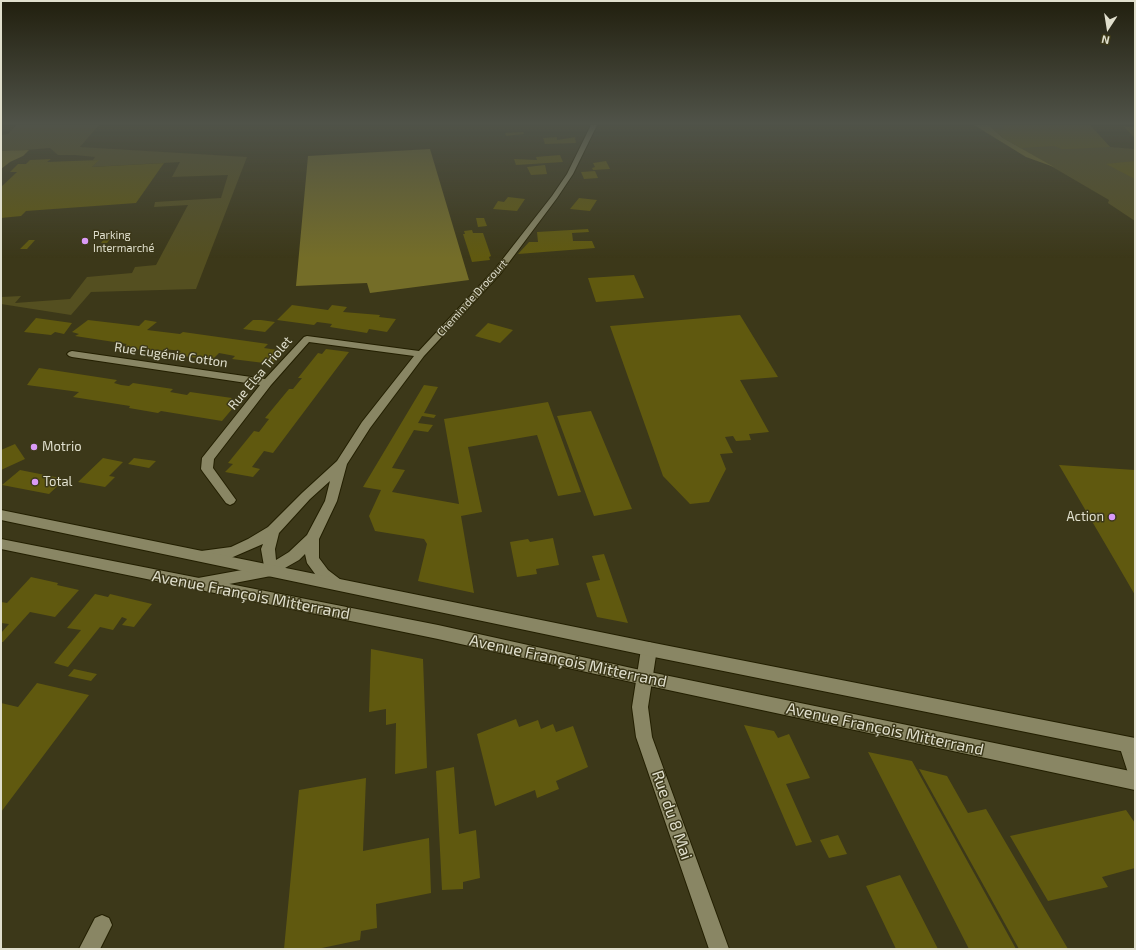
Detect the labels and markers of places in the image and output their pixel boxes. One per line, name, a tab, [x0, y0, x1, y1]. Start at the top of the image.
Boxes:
place label: Parking Intermarché	[93, 228, 154, 254]
marker: Parking Intermarché	[80, 236, 90, 246]
place label: Motrio	[42, 439, 82, 455]
marker: Motrio	[29, 442, 39, 452]
place label: Total	[43, 474, 72, 490]
marker: Total	[30, 477, 40, 487]
place label: Action	[1066, 509, 1104, 525]
marker: Action	[1107, 512, 1117, 522]

